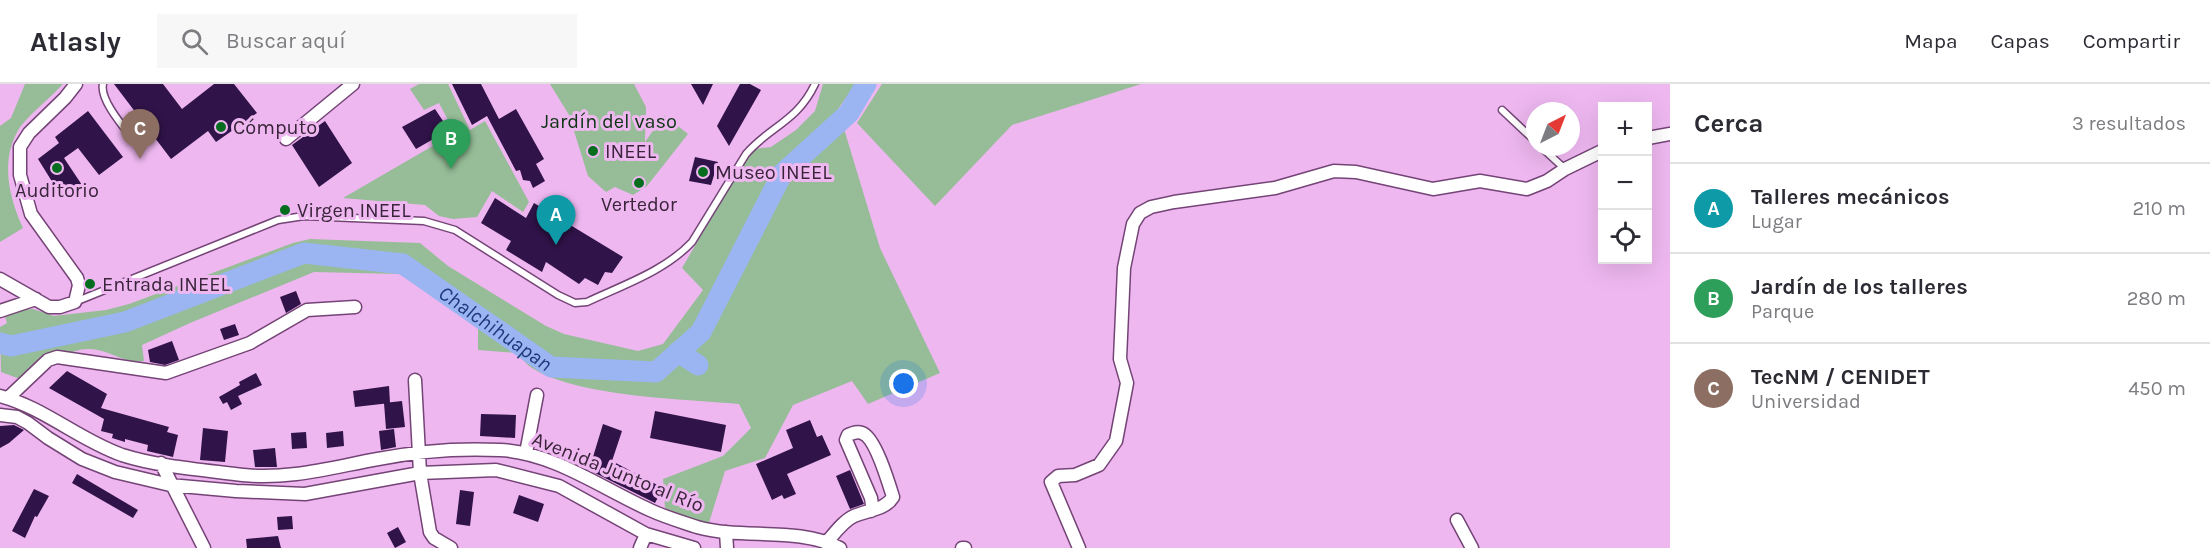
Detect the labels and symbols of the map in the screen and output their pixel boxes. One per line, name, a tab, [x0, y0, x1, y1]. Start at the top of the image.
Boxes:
north arrow	[1526, 102, 1580, 156]
pin: C	[120, 110, 160, 159]
park label: Jardín del vaso	[541, 110, 677, 133]
place label: Cómputo	[233, 116, 317, 139]
marker: Cómputo	[214, 120, 228, 134]
pin: B	[432, 120, 470, 169]
place label: INEEL	[605, 140, 657, 163]
marker: INEEL	[586, 144, 600, 158]
marker: Auditorio	[50, 161, 64, 175]
place label: Museo INEEL	[715, 161, 832, 184]
marker: Museo INEEL	[696, 165, 710, 179]
marker: Vertedor	[632, 176, 646, 190]
place label: Auditorio	[15, 179, 99, 202]
place label: Vertedor	[601, 193, 678, 216]
pin: A	[536, 196, 576, 245]
place label: Virgen INEEL	[297, 199, 411, 222]
marker: Virgen INEEL	[278, 203, 292, 217]
place label: Entrada INEEL	[102, 273, 230, 296]
marker: Entrada INEEL	[83, 277, 97, 291]
water label: Chalchihuapan	[434, 281, 557, 376]
your location	[889, 369, 918, 398]
street label: Avenida Junto al Río	[529, 427, 707, 517]

